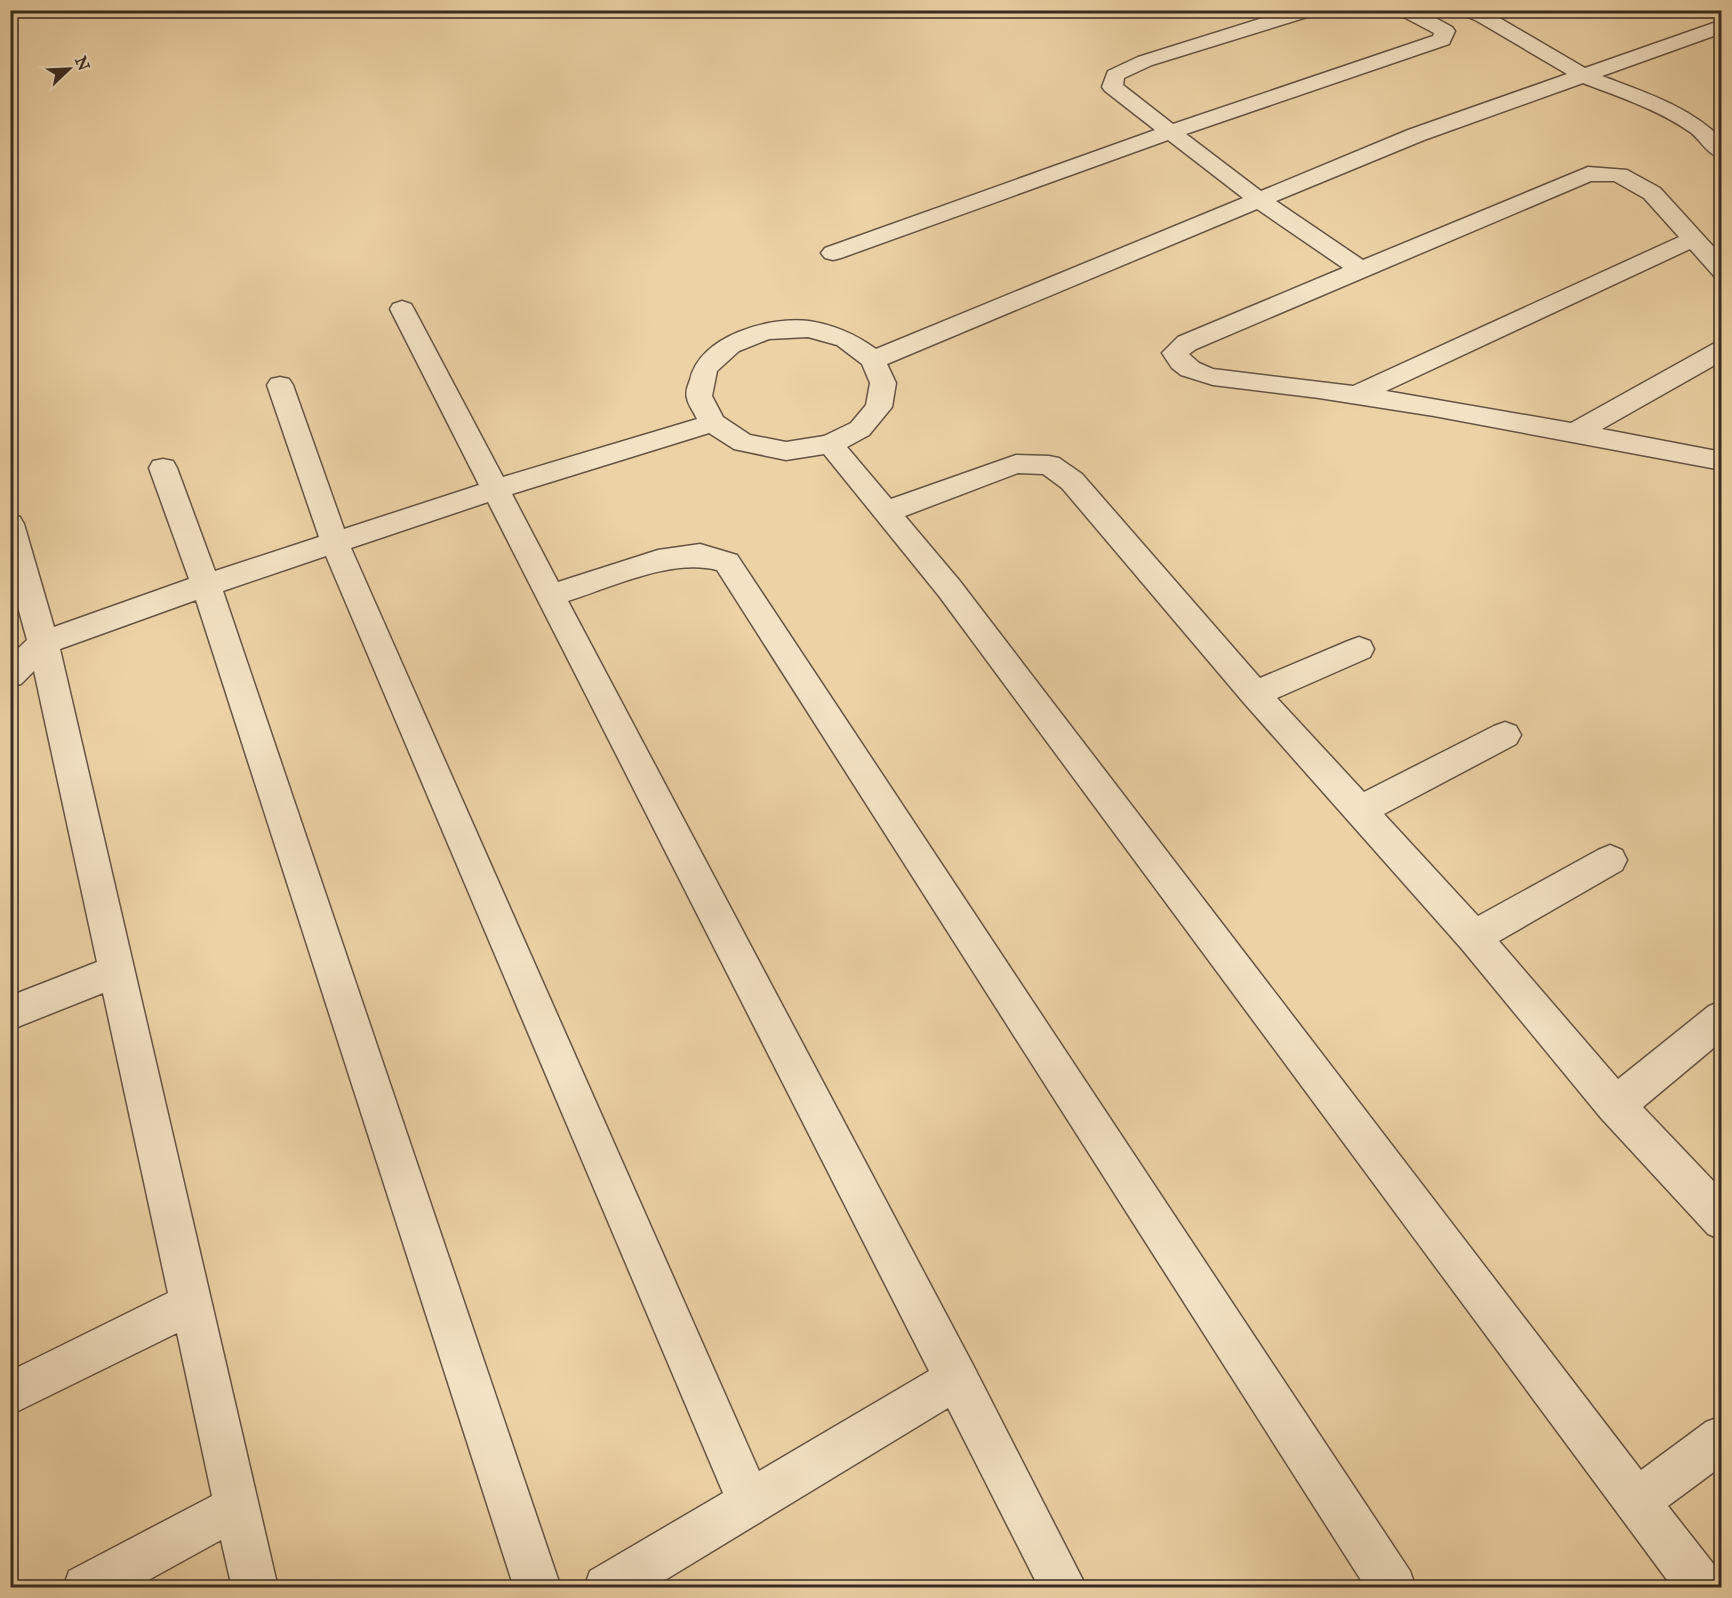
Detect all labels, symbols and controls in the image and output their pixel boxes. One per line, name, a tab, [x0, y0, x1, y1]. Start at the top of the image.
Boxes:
north arrow	[39, 39, 99, 99]
text: N	[71, 53, 94, 74]

